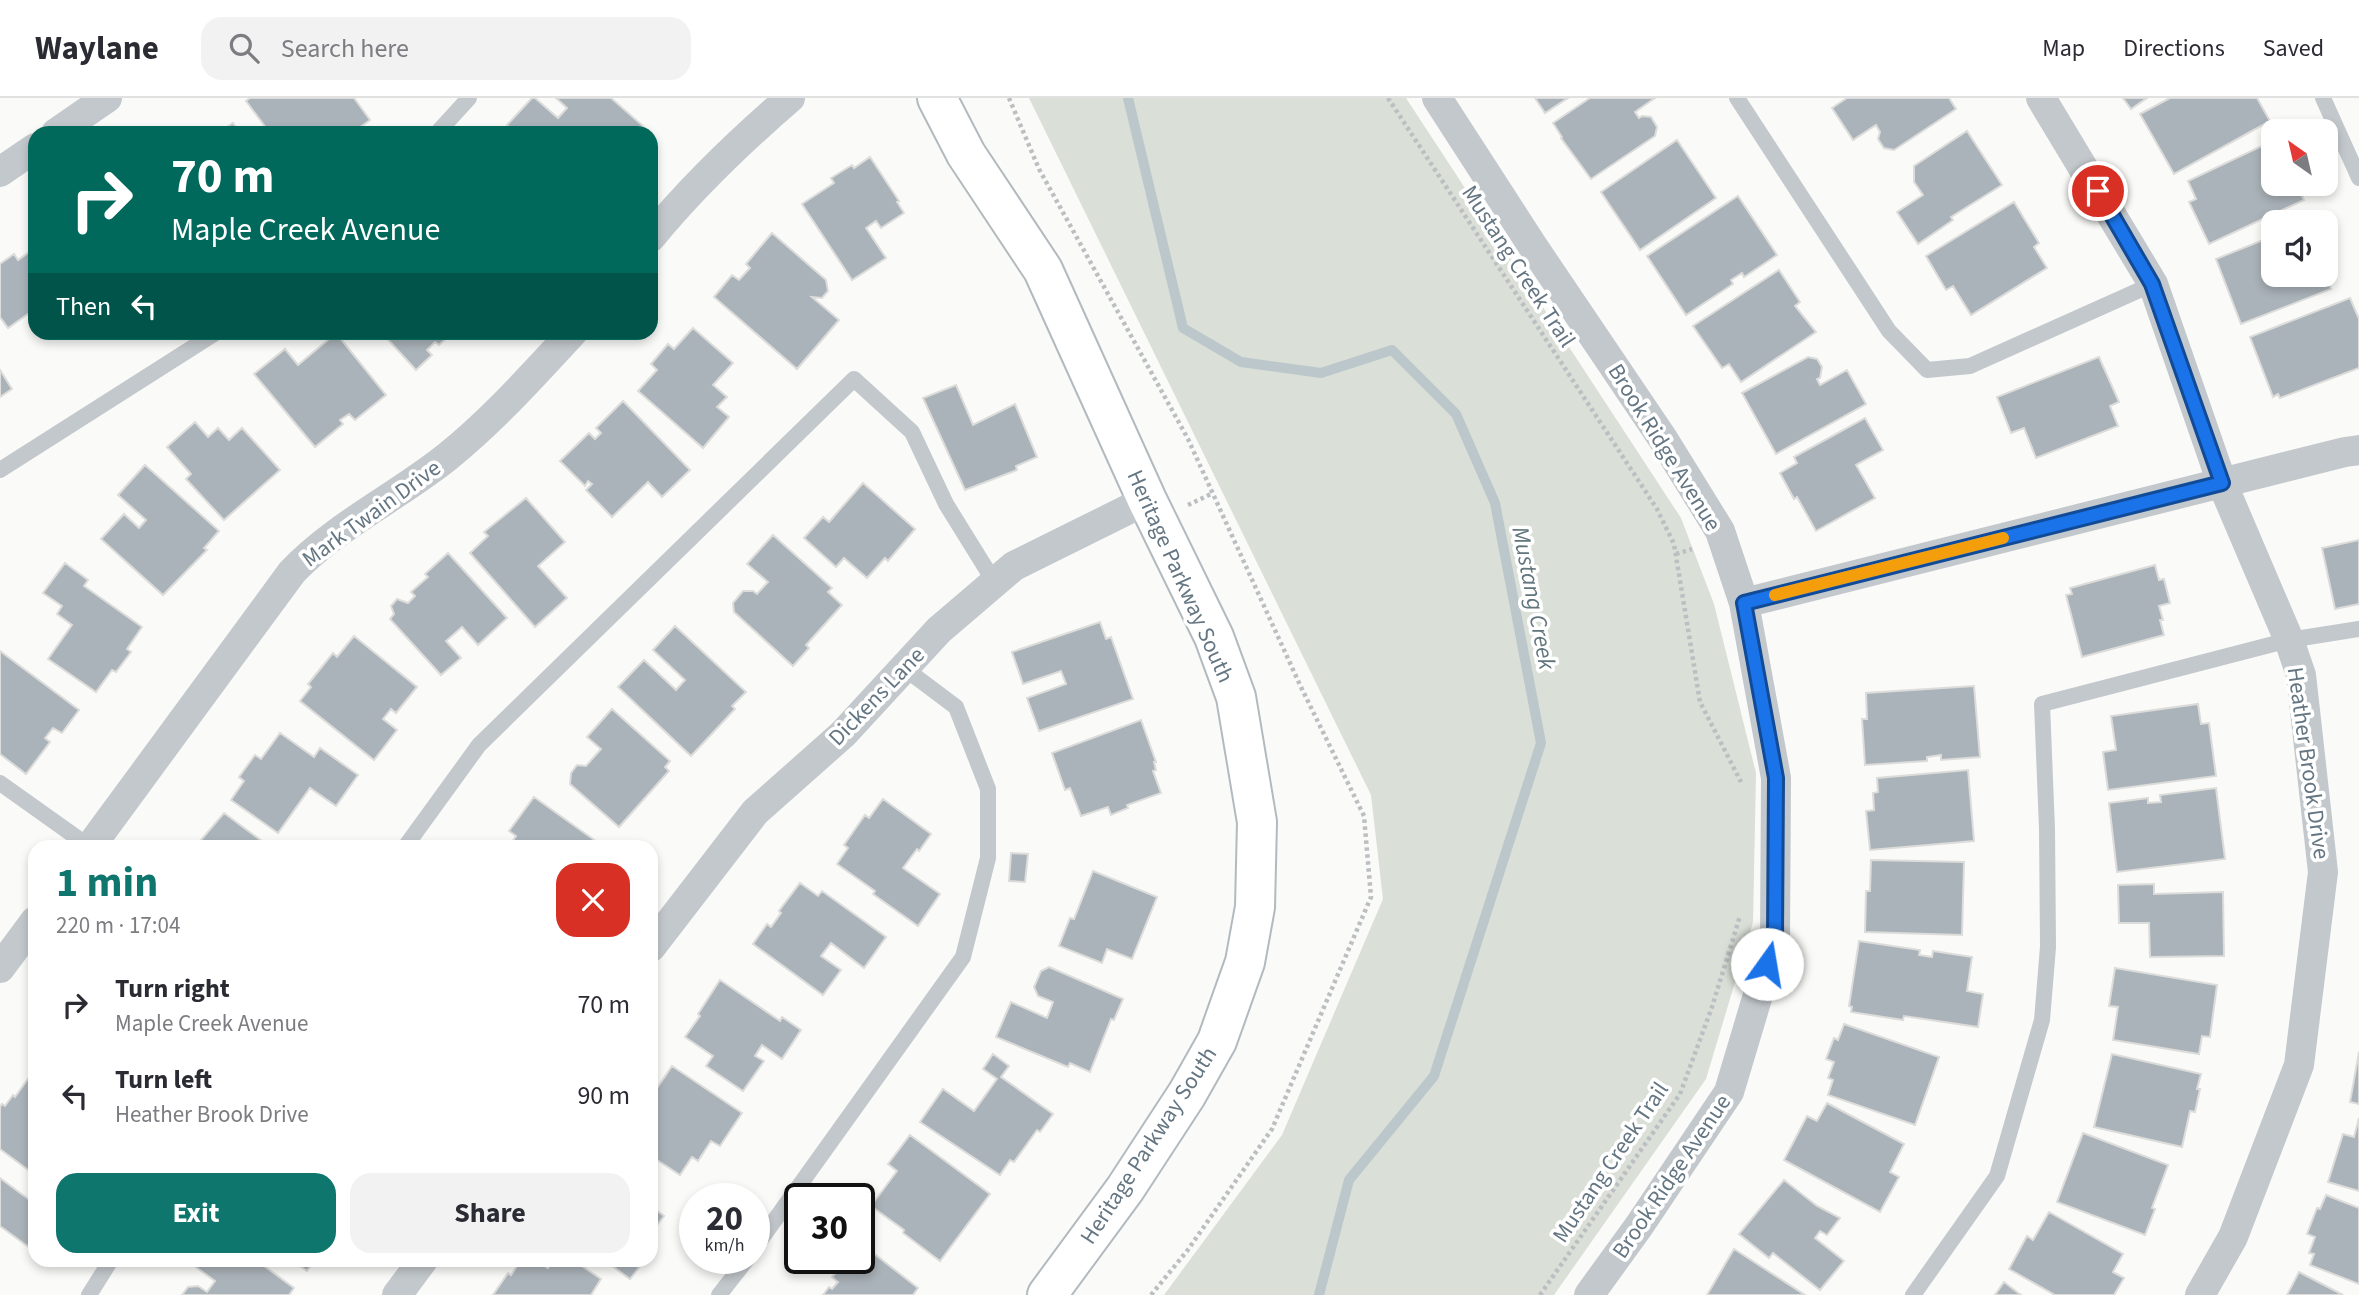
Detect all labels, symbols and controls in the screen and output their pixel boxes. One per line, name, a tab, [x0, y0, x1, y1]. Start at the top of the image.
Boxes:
search box	[201, 17, 691, 80]
text: Waylane	[35, 25, 159, 72]
icon: search	[225, 29, 263, 67]
text: Search here	[281, 30, 409, 67]
text: Map	[2042, 31, 2085, 66]
text: Directions	[2123, 31, 2225, 66]
text: Saved	[2263, 31, 2324, 66]
north arrow	[2261, 119, 2338, 196]
map controls	[2261, 119, 2338, 287]
text: 70 m	[171, 142, 275, 212]
icon: right	[56, 154, 147, 245]
pin	[2068, 161, 2128, 221]
icon: arrive	[2079, 172, 2117, 210]
street label: Mustang Creek Trail	[1454, 179, 1583, 354]
text: Maple Creek Avenue	[171, 207, 440, 253]
button: sound	[2261, 210, 2338, 287]
icon: left	[125, 287, 163, 325]
text: Then	[56, 288, 111, 325]
street label: Brook Ridge Avenue	[1600, 357, 1729, 537]
street label: Mark Twain Drive	[295, 452, 448, 575]
street label: Heritage Parkway South	[1119, 464, 1242, 688]
water label: Mustang Creek	[1502, 523, 1565, 673]
street label: Dickens Lane	[821, 639, 932, 753]
street label: Heather Brook Drive	[2279, 665, 2338, 861]
text: 1 min	[56, 853, 158, 913]
button: close	[556, 863, 630, 937]
text: 220 m · 17:04	[56, 909, 180, 942]
position arrow	[1730, 927, 1804, 1001]
text: Turn right	[115, 970, 230, 1007]
icon: right	[56, 986, 94, 1024]
text: 70 m	[577, 986, 630, 1023]
text: Maple Creek Avenue	[115, 1007, 309, 1040]
street label: Heritage Parkway South	[1072, 1040, 1225, 1251]
text: Turn left	[115, 1061, 212, 1098]
street label: Mustang Creek Trail	[1544, 1075, 1677, 1249]
icon: left	[56, 1077, 94, 1115]
text: 90 m	[577, 1077, 630, 1114]
street label: Brook Ridge Avenue	[1604, 1088, 1739, 1265]
text: Heather Brook Drive	[115, 1098, 309, 1131]
button: Exit	[56, 1173, 336, 1253]
button: Share	[350, 1173, 630, 1253]
speed limit sign: 30	[784, 1183, 875, 1274]
text: 20	[706, 1194, 743, 1244]
text: km/h	[705, 1233, 744, 1258]

